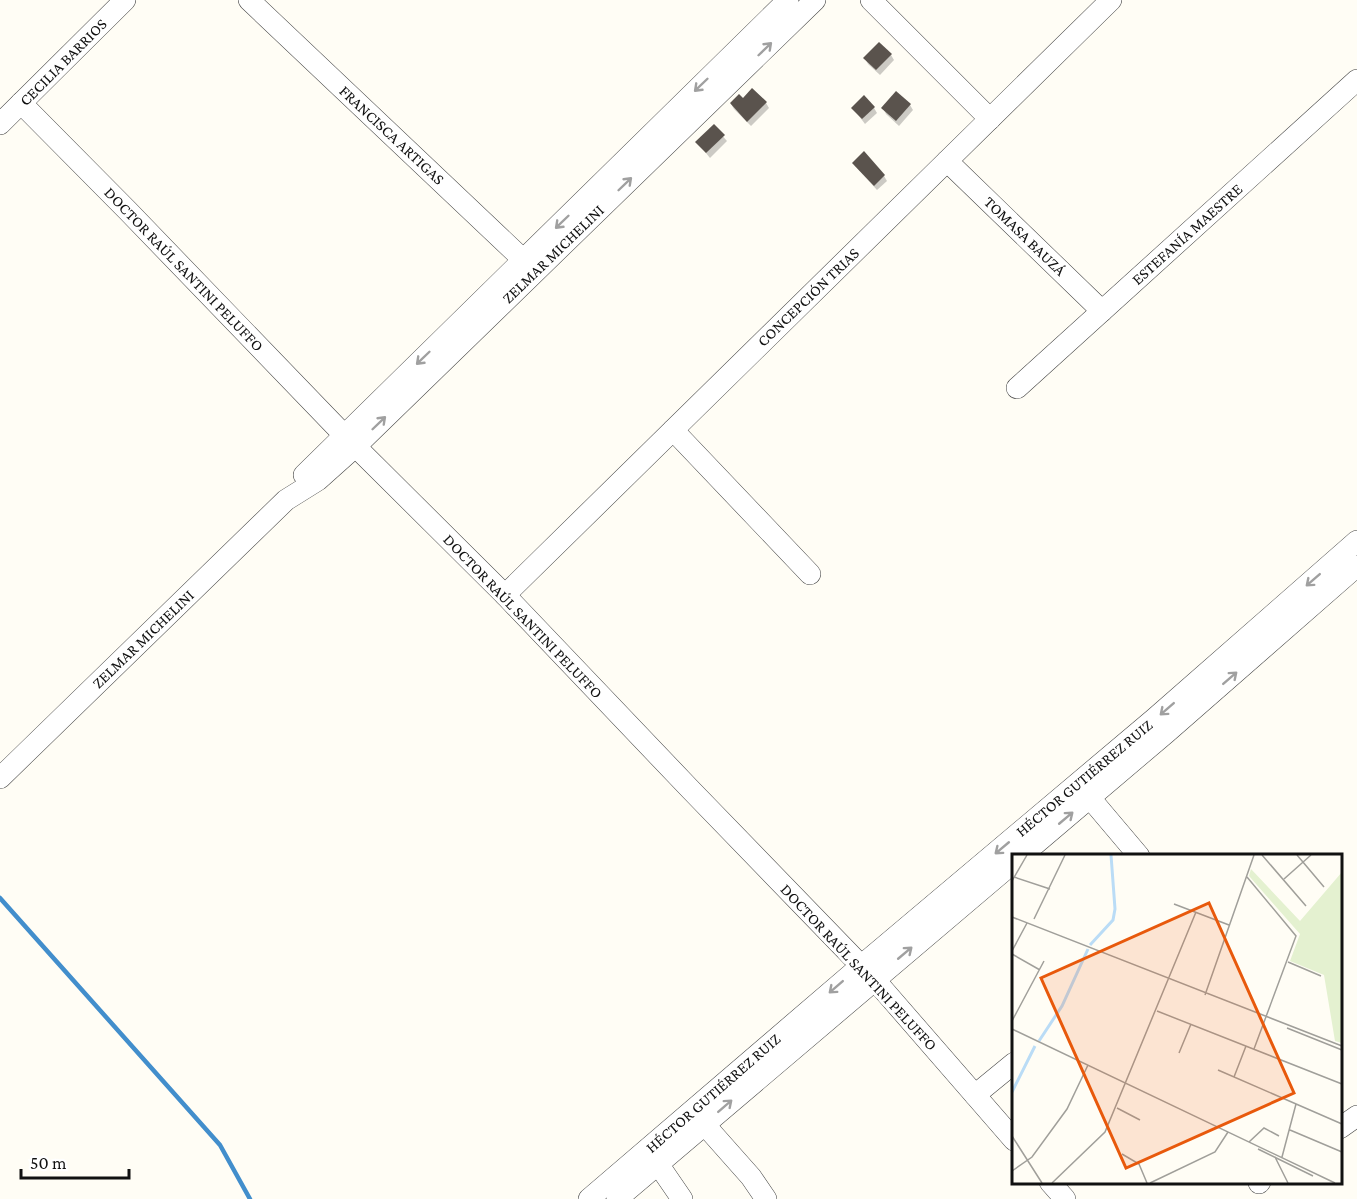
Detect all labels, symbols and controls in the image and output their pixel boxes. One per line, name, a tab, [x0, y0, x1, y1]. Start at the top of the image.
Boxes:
street label: CECILIA BARRIOS	[16, 15, 110, 109]
one-way arrow	[757, 41, 772, 56]
one-way arrow	[694, 78, 709, 92]
street label: FRANCISCA ARTIGAS	[336, 82, 448, 188]
one-way arrow	[617, 177, 632, 192]
street label: ESTEFANÍA MAESTRE	[1128, 180, 1246, 288]
street label: DOCTOR RAÚL SANTINI PELUFFO	[101, 184, 267, 354]
street label: TOMASA BAUZÁ	[981, 193, 1070, 280]
street label: ZELMAR MICHELINI	[499, 201, 607, 307]
one-way arrow	[554, 214, 569, 229]
street label: CONCEPCIÓN TRIAS	[754, 244, 862, 350]
one-way arrow	[415, 351, 430, 365]
one-way arrow	[372, 415, 387, 430]
street label: DOCTOR RAÚL SANTINI PELUFFO	[440, 531, 606, 701]
one-way arrow	[1306, 573, 1321, 587]
street label: ZELMAR MICHELINI	[89, 586, 197, 692]
one-way arrow	[1222, 671, 1238, 684]
one-way arrow	[1159, 702, 1175, 715]
street label: HÉCTOR GUTIÉRREZ RUIZ	[1013, 716, 1155, 840]
one-way arrow	[1058, 811, 1073, 825]
one-way arrow	[995, 841, 1010, 855]
inset map	[1012, 854, 1342, 1184]
street label: DOCTOR RAÚL SANTINI PELUFFO	[777, 880, 941, 1054]
one-way arrow	[897, 946, 913, 959]
one-way arrow	[829, 980, 844, 994]
street label: HÉCTOR GUTIÉRREZ RUIZ	[642, 1030, 784, 1156]
one-way arrow	[717, 1100, 733, 1113]
scale bar	[21, 1142, 129, 1180]
text: 50 m	[30, 1153, 67, 1173]

